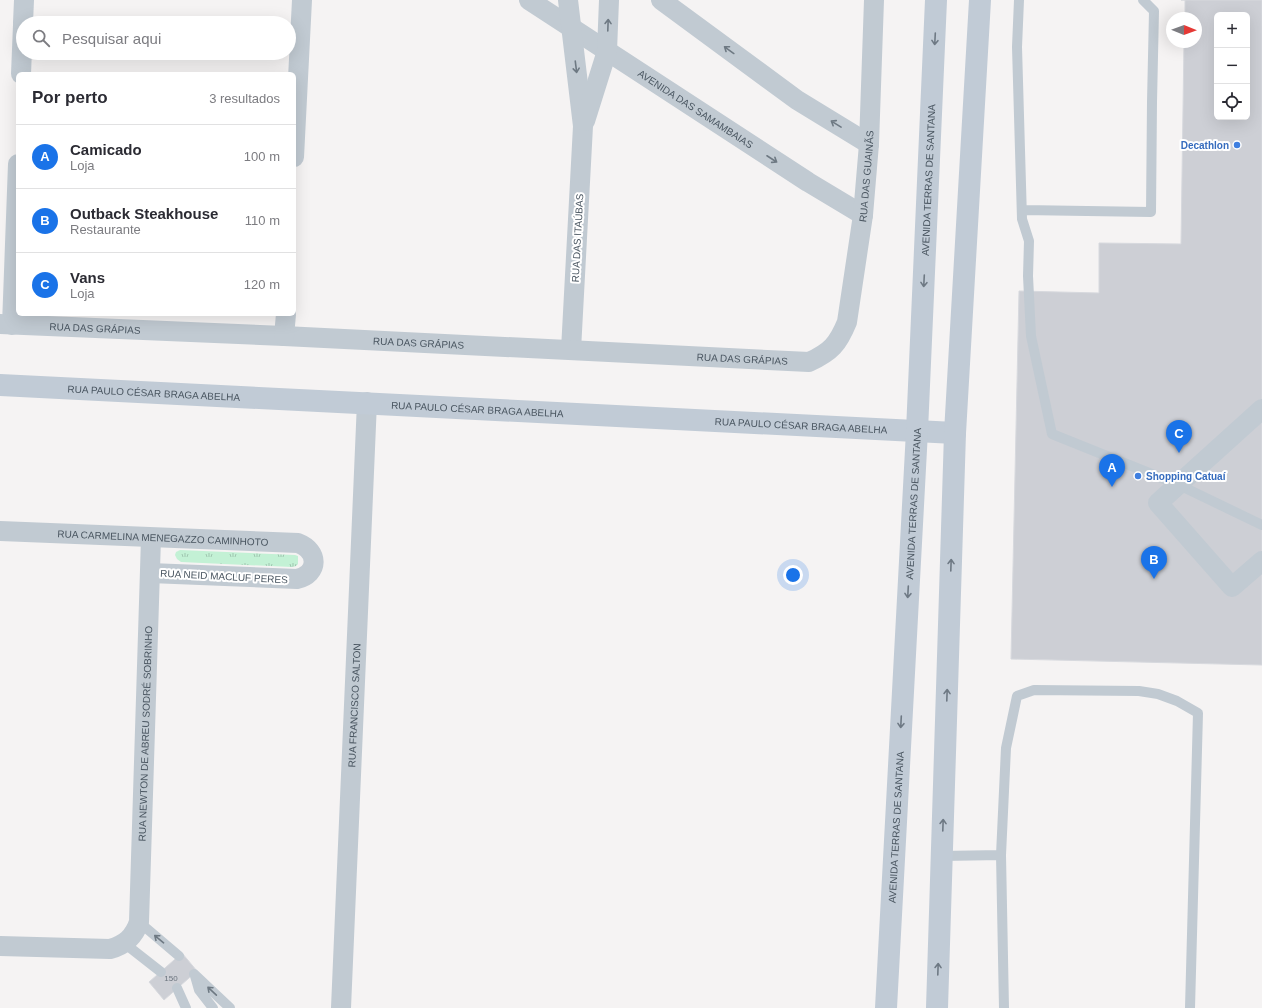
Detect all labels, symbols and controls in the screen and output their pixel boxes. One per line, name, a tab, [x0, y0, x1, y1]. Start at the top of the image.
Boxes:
north arrow	[1166, 12, 1202, 48]
map controls	[1214, 12, 1250, 120]
button: +	[1214, 12, 1250, 48]
search box	[16, 16, 296, 60]
one-way arrow	[604, 19, 612, 32]
icon: search	[30, 27, 52, 49]
text: Pesquisar aqui	[62, 30, 161, 47]
one-way arrow	[931, 32, 938, 45]
one-way arrow	[724, 46, 735, 54]
button: −	[1214, 48, 1250, 84]
one-way arrow	[572, 60, 580, 73]
street label: AVENIDA DAS SAMAMBAIAS	[636, 68, 755, 151]
button: locate	[1214, 84, 1250, 120]
text: Por perto	[32, 88, 108, 107]
text: 3 resultados	[209, 91, 280, 106]
street label: AVENIDA TERRAS DE SANTANA	[920, 104, 937, 256]
one-way arrow	[830, 119, 842, 127]
street label: RUA DAS GUAINÃS	[857, 130, 875, 223]
place label: Decathlon	[1181, 140, 1229, 151]
marker: Decathlon	[1232, 140, 1242, 150]
text: Camicado	[70, 141, 142, 158]
text: A	[40, 149, 50, 164]
text: 100 m	[244, 149, 280, 164]
one-way arrow	[767, 155, 778, 163]
text: Loja	[70, 158, 95, 173]
street label: RUA DAS ITAÚBAS	[569, 193, 585, 283]
text: Outback Steakhouse	[70, 205, 218, 222]
text: B	[40, 213, 50, 228]
text: 110 m	[245, 213, 280, 228]
text: Restaurante	[70, 222, 141, 237]
text: Vans	[70, 269, 105, 286]
one-way arrow	[920, 274, 927, 287]
text: C	[40, 277, 50, 292]
text: 120 m	[244, 277, 280, 292]
text: Loja	[70, 286, 95, 301]
street label: RUA DAS GRÁPIAS	[49, 321, 141, 336]
street label: RUA DAS GRÁPIAS	[373, 335, 465, 351]
street label: RUA DAS GRÁPIAS	[696, 351, 788, 367]
street label: RUA PAULO CÉSAR BRAGA ABELHA	[67, 383, 241, 403]
street label: RUA PAULO CÉSAR BRAGA ABELHA	[391, 400, 564, 419]
street label: RUA PAULO CÉSAR BRAGA ABELHA	[714, 416, 888, 436]
pin: C	[1166, 420, 1192, 453]
street label: AVENIDA TERRAS DE SANTANA	[904, 427, 923, 580]
pin: A	[1099, 454, 1125, 487]
marker: Shopping Catuaí	[1133, 471, 1143, 481]
place label: Shopping Catuaí	[1146, 471, 1227, 482]
street label: RUA CARMELINA MENEGAZZO CAMINHOTO	[57, 528, 269, 548]
pin: B	[1141, 546, 1167, 579]
one-way arrow	[947, 559, 954, 572]
your location	[783, 565, 803, 585]
street label: RUA NEID MACLUF PERES	[160, 568, 288, 585]
one-way arrow	[905, 585, 912, 598]
street label: RUA NEWTON DE ABREU SODRÉ SOBRINHO	[137, 625, 154, 842]
street label: RUA FRANCISCO SALTON	[346, 643, 363, 768]
one-way arrow	[943, 689, 951, 702]
one-way arrow	[898, 715, 905, 728]
street label: AVENIDA TERRAS DE SANTANA	[887, 751, 906, 903]
one-way arrow	[939, 819, 947, 832]
one-way arrow	[153, 935, 164, 944]
one-way arrow	[935, 963, 942, 976]
house number: 150	[164, 974, 178, 983]
one-way arrow	[207, 986, 217, 996]

